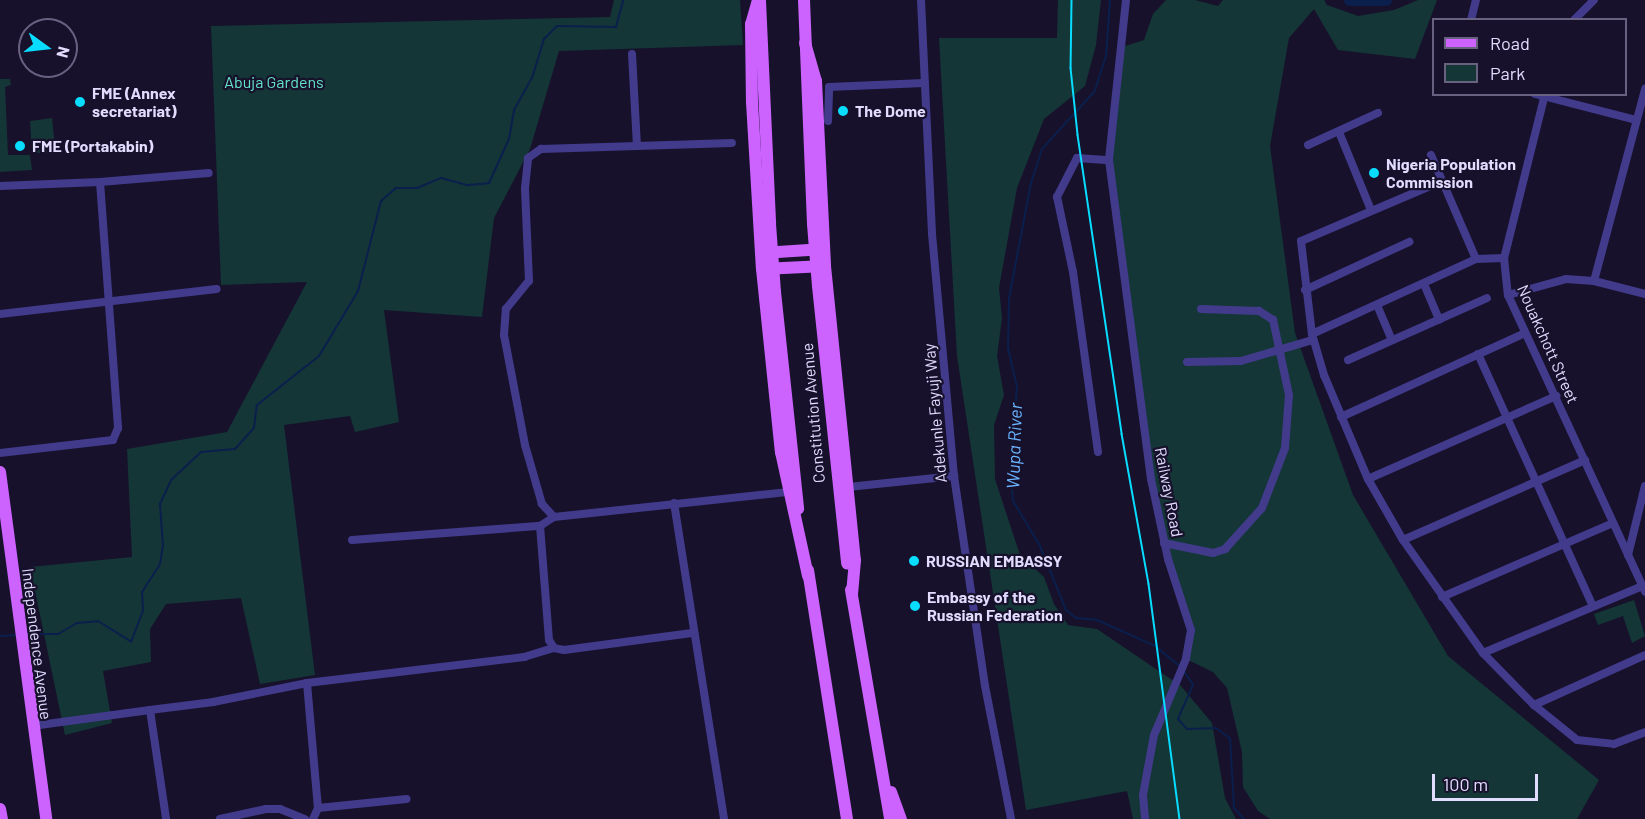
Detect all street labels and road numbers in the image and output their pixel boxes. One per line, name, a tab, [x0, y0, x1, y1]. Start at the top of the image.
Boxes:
street label: Nouakchott Street	[1513, 282, 1583, 406]
street label: Constitution Avenue	[797, 342, 829, 484]
street label: Adekunle Fayuji Way	[919, 342, 951, 484]
street label: Railway Road	[1151, 445, 1187, 539]
street label: Independence Avenue	[18, 567, 56, 721]

